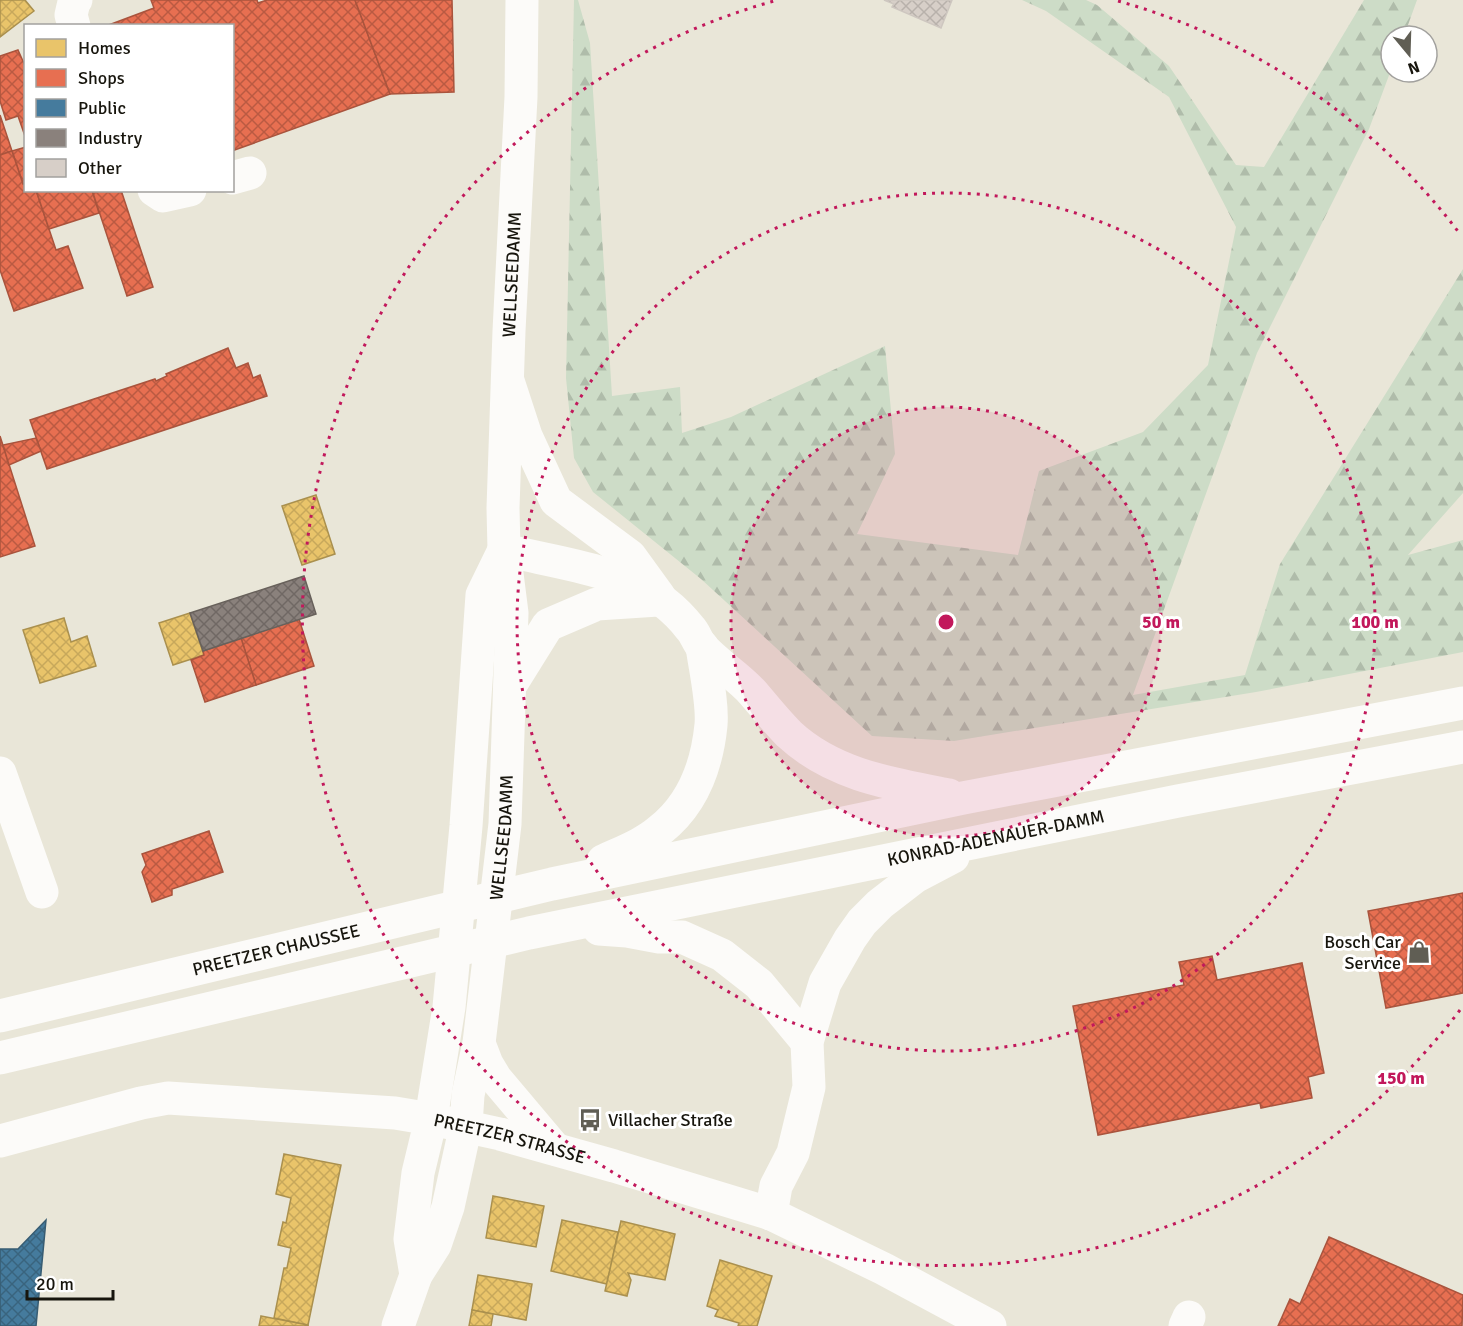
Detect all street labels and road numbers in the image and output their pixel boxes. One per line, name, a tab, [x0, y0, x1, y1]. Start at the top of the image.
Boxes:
street label: WELLSEEDAMM	[498, 211, 526, 338]
street label: WELLSEEDAMM	[485, 774, 518, 901]
street label: KONRAD-ADENAUER-DAMM	[885, 805, 1106, 871]
street label: PREETZER CHAUSSEE	[190, 919, 362, 981]
street label: PREETZER STRASSE	[432, 1109, 588, 1168]

